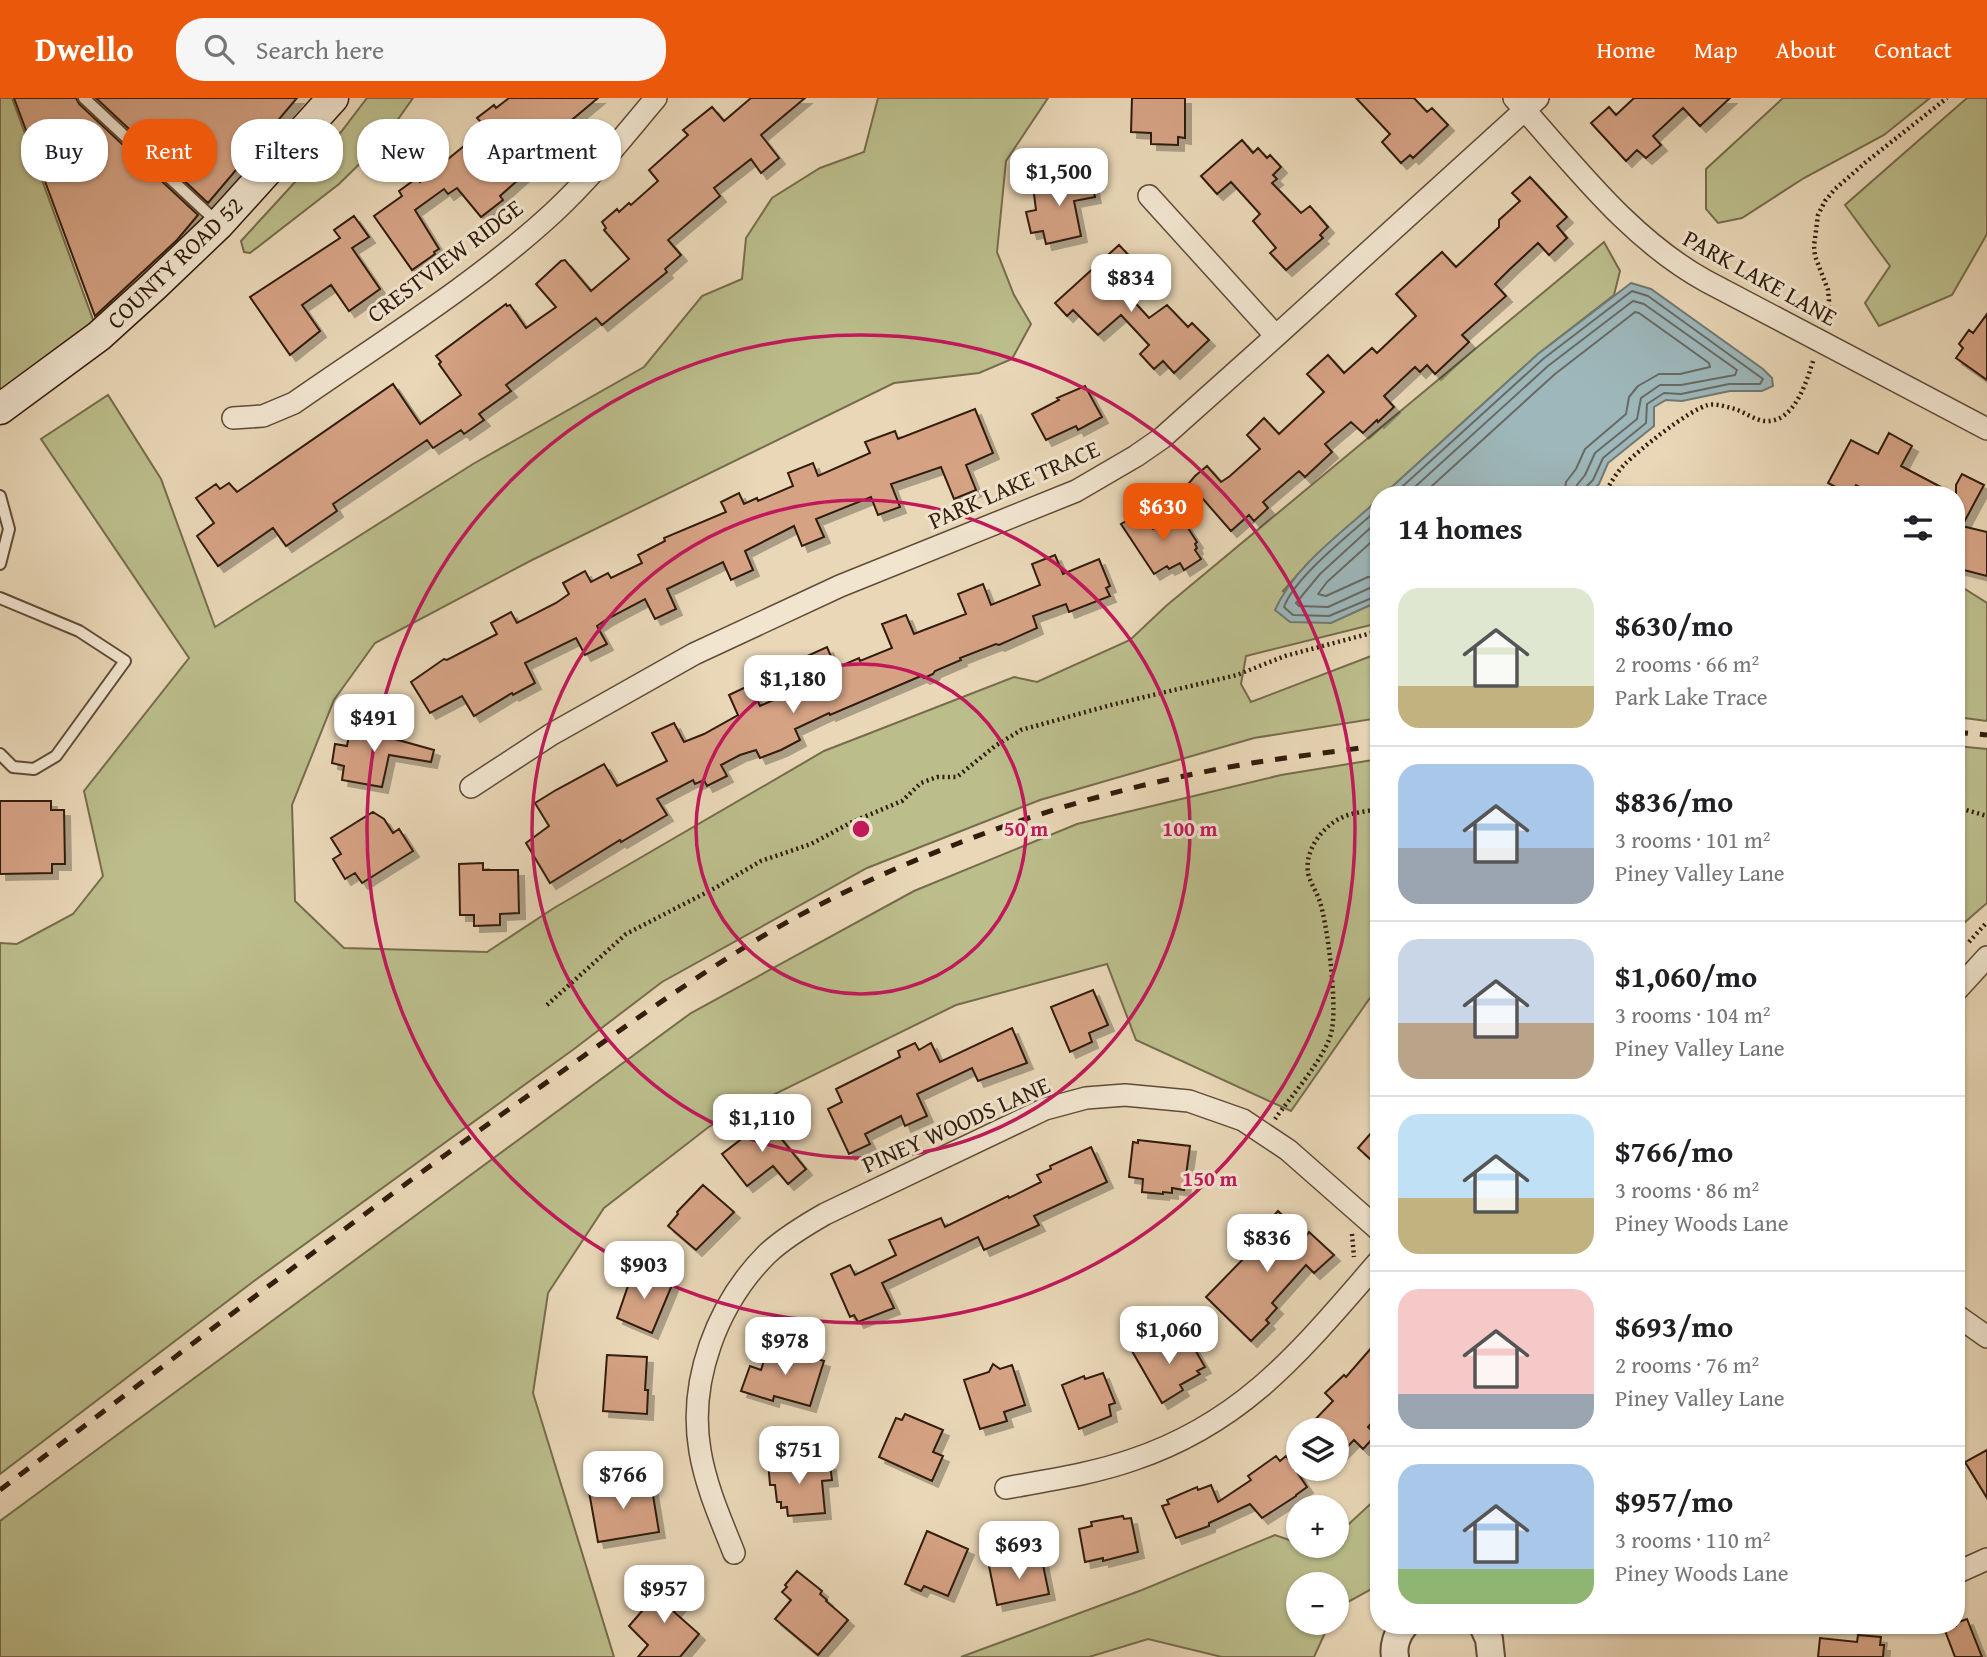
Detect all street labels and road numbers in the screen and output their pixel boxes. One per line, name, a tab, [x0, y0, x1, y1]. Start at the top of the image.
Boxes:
street label: COUNTY ROAD 52	[99, 188, 251, 337]
street label: CRESTVIEW RIDGE	[359, 190, 530, 331]
street label: PARK LAKE LANE	[1677, 221, 1844, 334]
street label: PARK LAKE TRACE	[923, 431, 1105, 538]
street label: PINEY WOODS LANE	[856, 1067, 1055, 1182]

